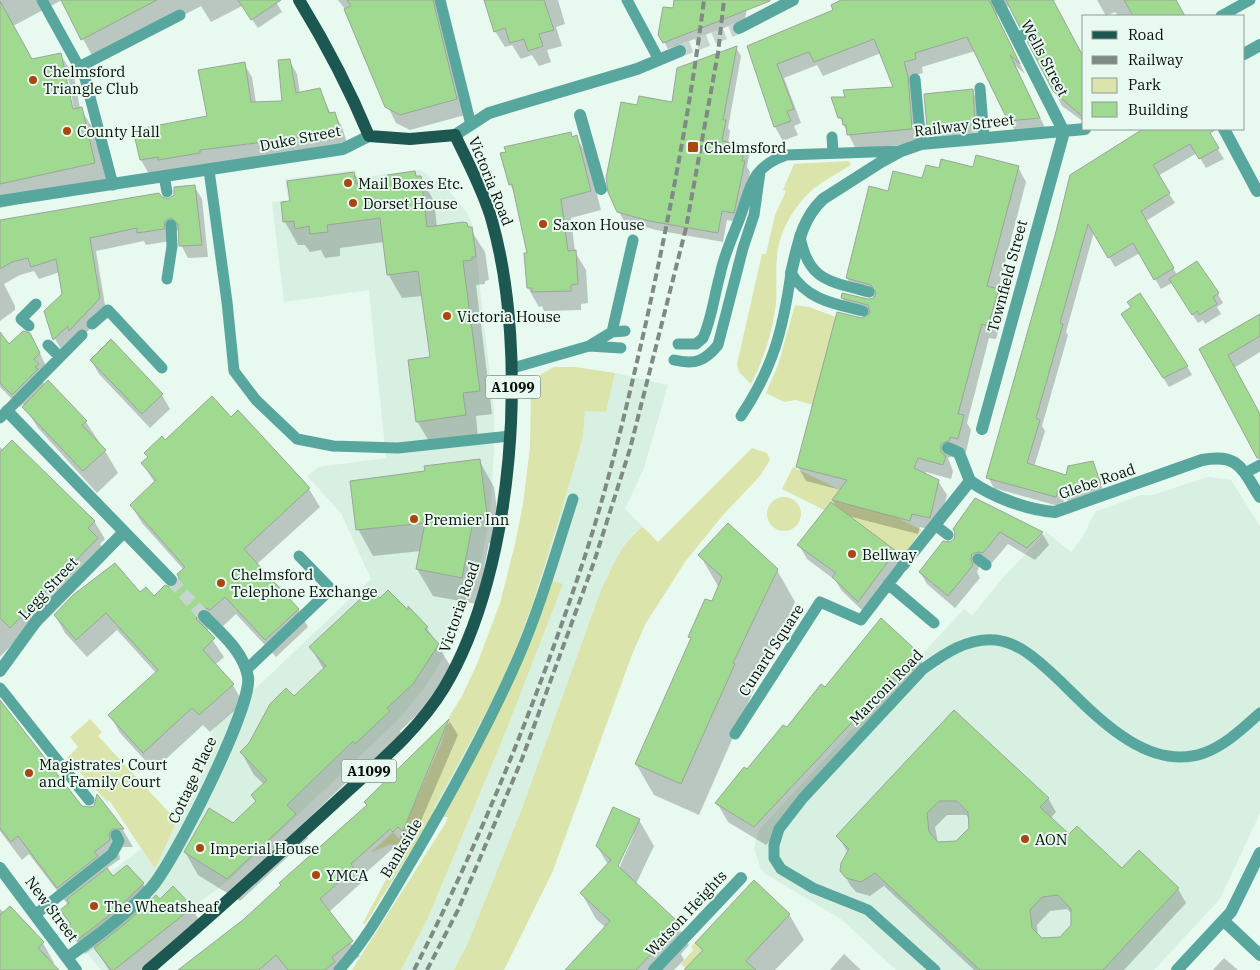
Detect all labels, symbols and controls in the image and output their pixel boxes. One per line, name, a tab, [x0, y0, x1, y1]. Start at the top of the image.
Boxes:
legend	[1082, 15, 1245, 130]
street label: Wells Street	[1017, 17, 1073, 99]
text: Road	[1128, 25, 1164, 44]
text: Railway	[1128, 50, 1183, 69]
place label: Chelmsford Triangle Club	[43, 62, 138, 98]
marker: Chelmsford Triangle Club	[27, 74, 39, 86]
text: Park	[1128, 75, 1161, 94]
text: Building	[1128, 100, 1188, 119]
street label: Railway Street	[913, 109, 1015, 141]
street label: Duke Street	[258, 121, 342, 155]
place label: County Hall	[77, 122, 160, 141]
marker: County Hall	[61, 125, 73, 137]
street label: Victoria Road	[464, 134, 518, 228]
place label: Chelmsford	[704, 138, 786, 157]
marker: Chelmsford	[686, 140, 700, 154]
place label: Mail Boxes Etc.	[358, 174, 464, 193]
marker: Mail Boxes Etc.	[342, 177, 354, 189]
place label: Dorset House	[363, 194, 458, 213]
marker: Dorset House	[347, 197, 359, 209]
place label: Saxon House	[553, 215, 645, 234]
marker: Saxon House	[537, 218, 549, 230]
street label: Townfield Street	[983, 218, 1031, 334]
place label: Victoria House	[457, 307, 561, 326]
marker: Victoria House	[441, 310, 453, 322]
road number: A1099	[486, 376, 540, 398]
street label: Glebe Road	[1056, 459, 1138, 503]
place label: Premier Inn	[424, 510, 510, 529]
marker: Premier Inn	[408, 513, 420, 525]
place label: Bellway	[862, 545, 917, 564]
marker: Bellway	[846, 548, 858, 560]
street label: Legg Street	[14, 553, 82, 623]
street label: Victoria Road	[435, 559, 483, 655]
place label: Chelmsford Telephone Exchange	[231, 565, 378, 601]
marker: Chelmsford Telephone Exchange	[215, 577, 227, 589]
street label: Cunard Square	[734, 600, 808, 700]
street label: Marconi Road	[845, 645, 927, 729]
street label: Cottage Place	[164, 733, 220, 827]
place label: Magistrates' Court and Family Court	[39, 755, 167, 791]
road number: A1099	[342, 759, 396, 782]
marker: Magistrates' Court and Family Court	[23, 767, 35, 779]
street label: Bankside	[376, 815, 426, 881]
place label: AON	[1035, 830, 1067, 849]
marker: AON	[1019, 833, 1031, 845]
place label: Imperial House	[210, 839, 319, 858]
marker: Imperial House	[194, 842, 206, 854]
place label: YMCA	[326, 866, 369, 885]
street label: Watson Heights	[641, 866, 731, 960]
marker: YMCA	[310, 869, 322, 881]
street label: New Street	[21, 873, 83, 945]
place label: The Wheatsheaf	[104, 897, 219, 916]
marker: The Wheatsheaf	[88, 900, 100, 912]

